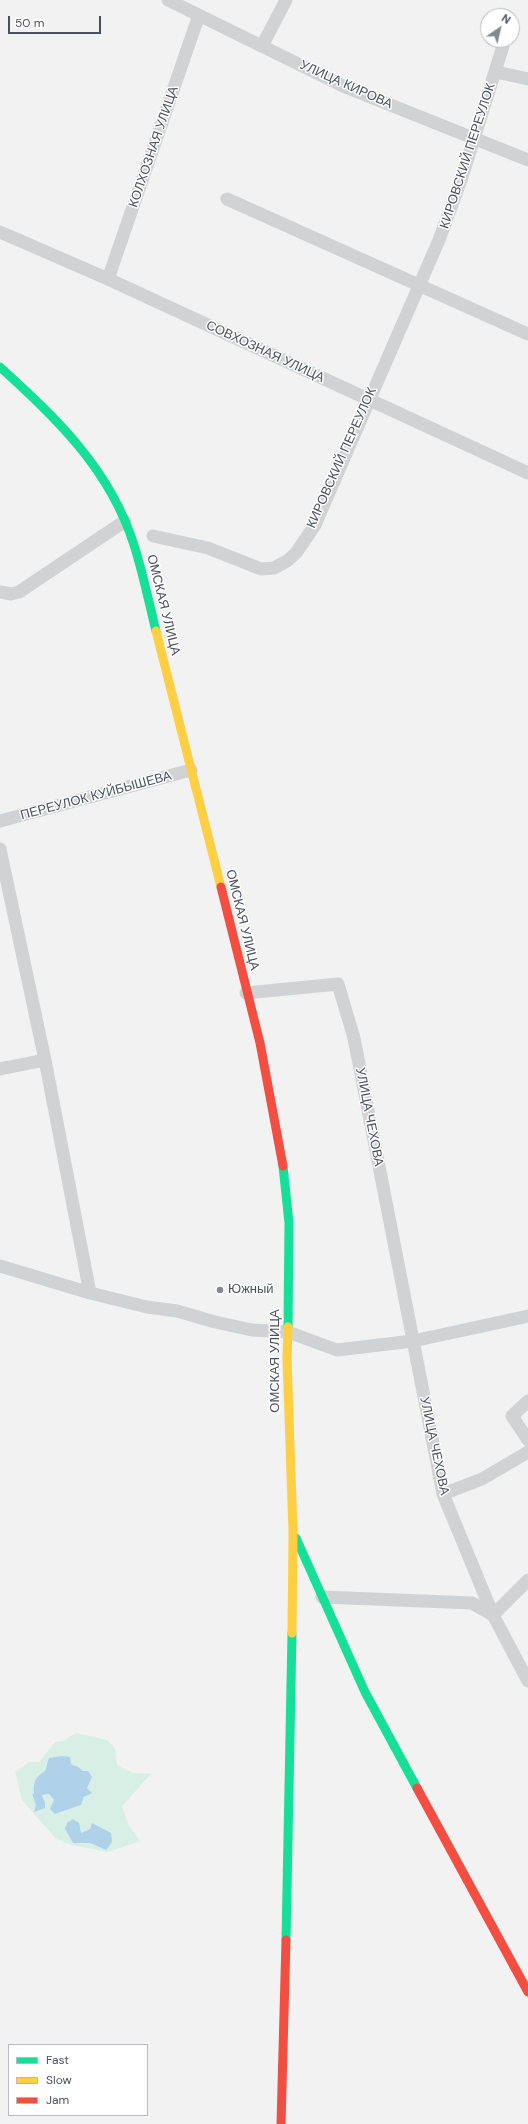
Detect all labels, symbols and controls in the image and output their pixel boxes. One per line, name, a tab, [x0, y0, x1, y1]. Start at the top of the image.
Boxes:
scale bar	[10, 8, 103, 34]
north arrow	[480, 8, 520, 48]
text: N	[499, 11, 513, 27]
text: 50 m	[15, 15, 44, 31]
street label: УЛИЦА КИРОВА	[297, 58, 395, 112]
street label: КИРОВСКИЙ ПЕРЕУЛОК	[437, 81, 499, 231]
street label: КОЛХОЗНАЯ УЛИЦА	[126, 84, 182, 210]
street label: СОВХОЗНАЯ УЛИЦА	[204, 318, 326, 386]
street label: КИРОВСКИЙ ПЕРЕУЛОК	[304, 385, 380, 531]
street label: ОМСКАЯ УЛИЦА	[143, 553, 183, 657]
street label: ПЕРЕУЛОК КУЙБЫШЕВА	[19, 768, 173, 824]
street label: ОМСКАЯ УЛИЦА	[222, 868, 262, 972]
street label: УЛИЦА ЧЕХОВА	[352, 1066, 386, 1168]
place label: Южный	[228, 1282, 274, 1298]
marker: Южный	[215, 1285, 225, 1295]
street label: ОМСКАЯ УЛИЦА	[268, 1309, 284, 1413]
street label: УЛИЦА ЧЕХОВА	[416, 1395, 452, 1497]
legend	[8, 2044, 148, 2116]
text: Fast	[46, 2052, 69, 2068]
text: Slow	[46, 2072, 72, 2088]
text: Jam	[46, 2092, 69, 2108]

